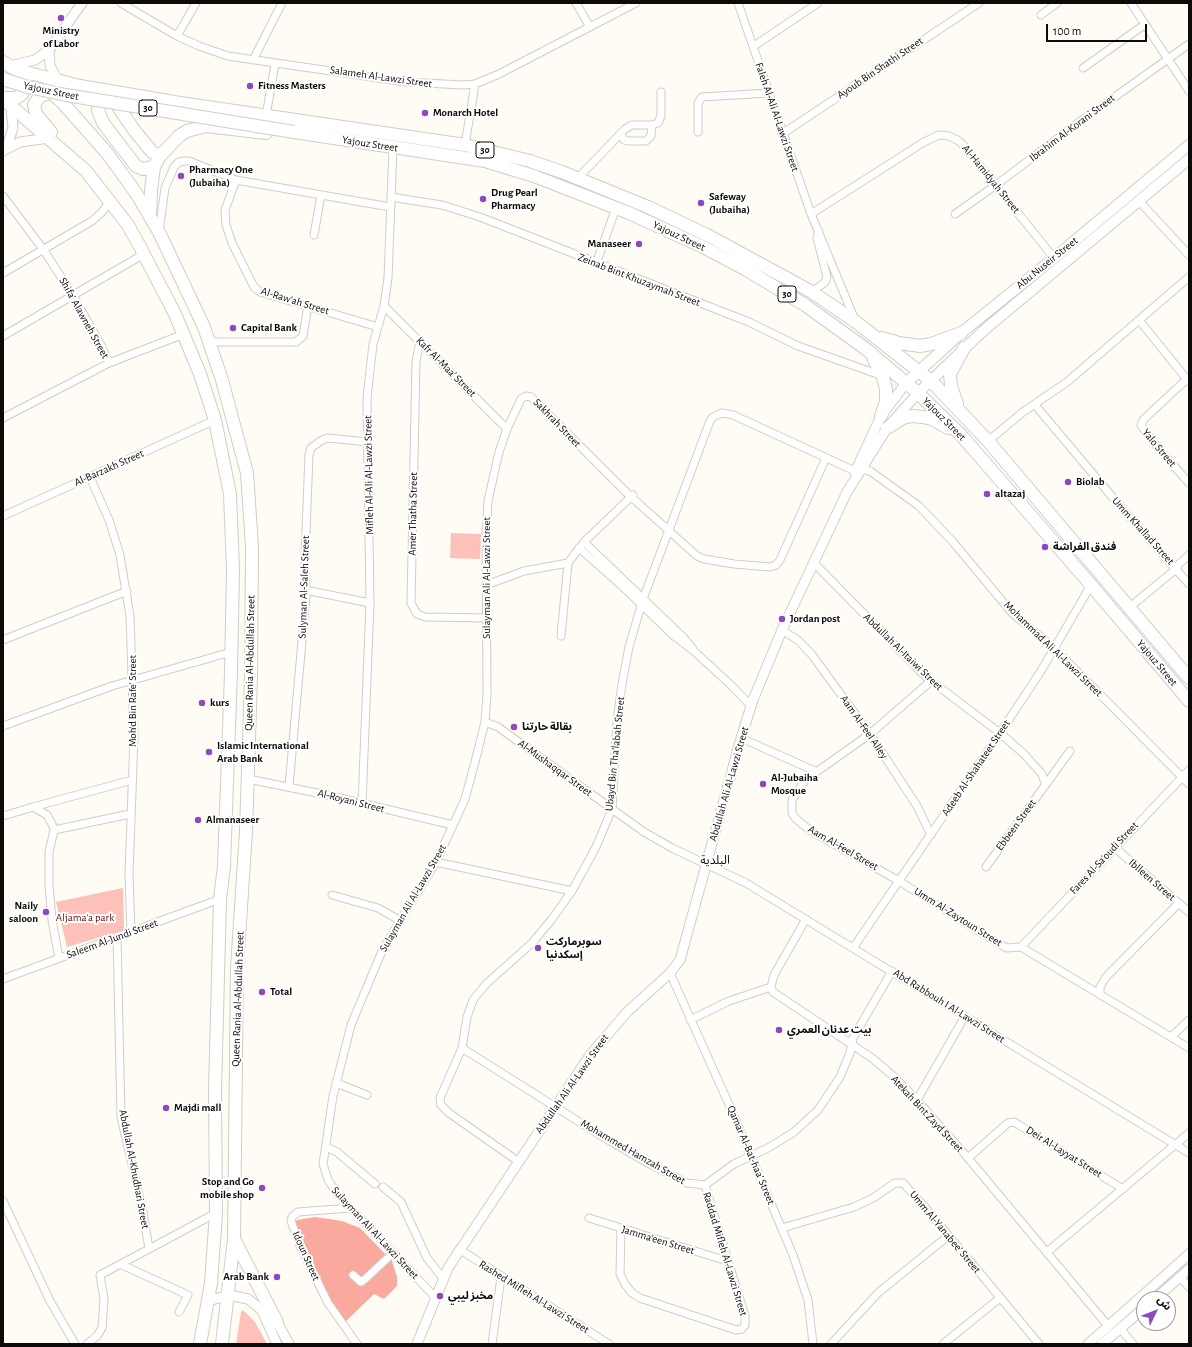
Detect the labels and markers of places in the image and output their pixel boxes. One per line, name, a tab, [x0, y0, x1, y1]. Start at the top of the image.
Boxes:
marker: Ministry of Labor	[56, 13, 66, 23]
place label: Ministry of Labor	[42, 24, 80, 50]
place label: Fitness Masters	[258, 79, 326, 93]
marker: Fitness Masters	[245, 81, 255, 91]
place label: Monarch Hotel	[433, 106, 498, 120]
marker: Monarch Hotel	[420, 108, 430, 118]
place label: Pharmacy One (Jubaiha)	[189, 163, 253, 189]
marker: Pharmacy One (Jubaiha)	[176, 171, 186, 181]
place label: Drug Pearl Pharmacy	[491, 186, 538, 212]
place label: Safeway (Jubaiha)	[709, 190, 750, 216]
marker: Drug Pearl Pharmacy	[478, 194, 488, 204]
marker: Safeway (Jubaiha)	[696, 198, 706, 208]
place label: Manaseer	[588, 237, 631, 251]
marker: Manaseer	[634, 239, 644, 249]
place label: Capital Bank	[241, 321, 297, 335]
marker: Capital Bank	[228, 323, 238, 333]
place label: Biolab	[1076, 475, 1105, 489]
marker: Biolab	[1063, 477, 1073, 487]
place label: altazaj	[995, 487, 1025, 501]
marker: altazaj	[982, 489, 992, 499]
place label: فندق الفراشة	[1053, 540, 1116, 554]
marker: فندق الفراشة	[1040, 542, 1050, 552]
place label: Jordan post	[790, 612, 840, 626]
marker: Jordan post	[777, 614, 787, 624]
place label: kurs	[210, 696, 229, 710]
marker: kurs	[197, 698, 207, 708]
place label: بقالة حارتنا	[522, 720, 572, 734]
marker: بقالة حارتنا	[509, 722, 519, 732]
place label: Islamic International Arab Bank	[217, 739, 309, 765]
marker: Islamic International Arab Bank	[204, 747, 214, 757]
place label: Al-Jubaiha Mosque	[771, 771, 818, 797]
marker: Al-Jubaiha Mosque	[758, 779, 768, 789]
place label: Almanaseer	[206, 813, 259, 827]
marker: Almanaseer	[193, 815, 203, 825]
place label: Naily saloon	[9, 899, 38, 925]
marker: Naily saloon	[41, 907, 51, 917]
place label: سوبرماركت إسكدنيا	[546, 935, 602, 961]
marker: سوبرماركت إسكدنيا	[533, 943, 543, 953]
place label: Total	[270, 985, 292, 999]
marker: Total	[257, 987, 267, 997]
place label: بيت عدنان العمري	[787, 1023, 872, 1037]
marker: بيت عدنان العمري	[774, 1025, 784, 1035]
place label: Majdi mall	[174, 1101, 221, 1115]
marker: Majdi mall	[161, 1103, 171, 1113]
place label: Stop and Go mobile shop	[200, 1175, 254, 1201]
marker: Stop and Go mobile shop	[257, 1183, 267, 1193]
place label: Arab Bank	[223, 1270, 269, 1284]
marker: Arab Bank	[272, 1272, 282, 1282]
place label: مخبز ليبي	[448, 1289, 493, 1303]
marker: مخبز ليبي	[435, 1291, 445, 1301]

